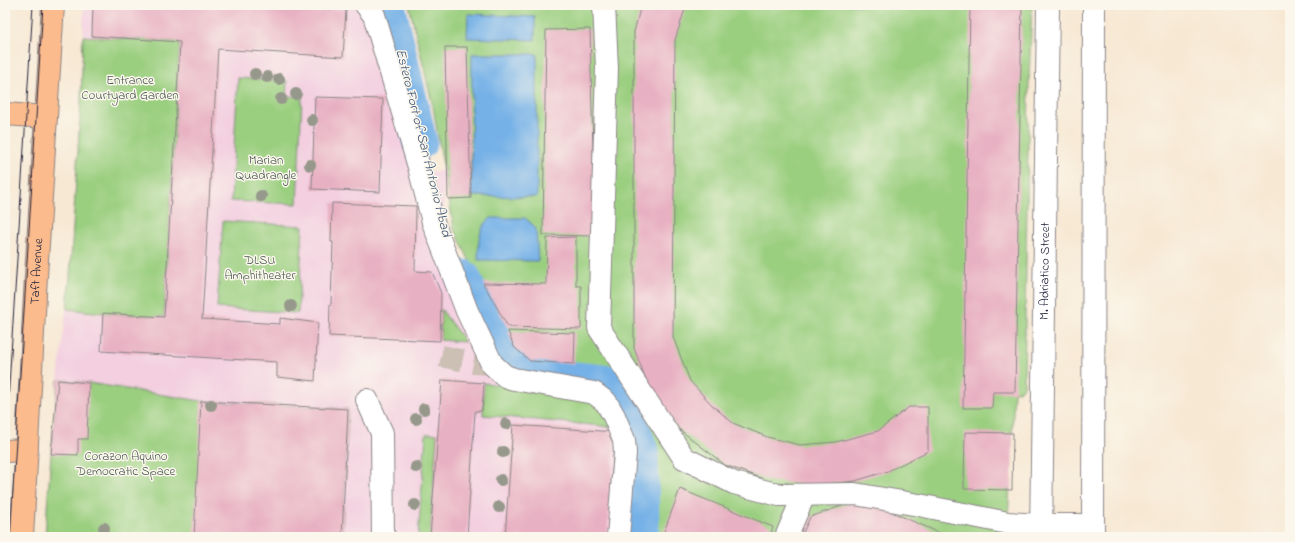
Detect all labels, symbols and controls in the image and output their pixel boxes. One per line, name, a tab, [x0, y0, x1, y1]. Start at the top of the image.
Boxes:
water label: Estero Fort of San Antonio Abad	[389, 47, 457, 240]
park label: Entrance Courtyard Garden	[81, 71, 179, 106]
park label: Marian Quadrangle	[236, 151, 297, 186]
street label: M. Adriatico Street	[1034, 221, 1055, 320]
street label: Taft Avenue	[25, 237, 48, 305]
park label: DLSU Amphitheater	[225, 251, 296, 285]
park label: Corazon Aquino Democratic Space	[76, 447, 176, 481]

